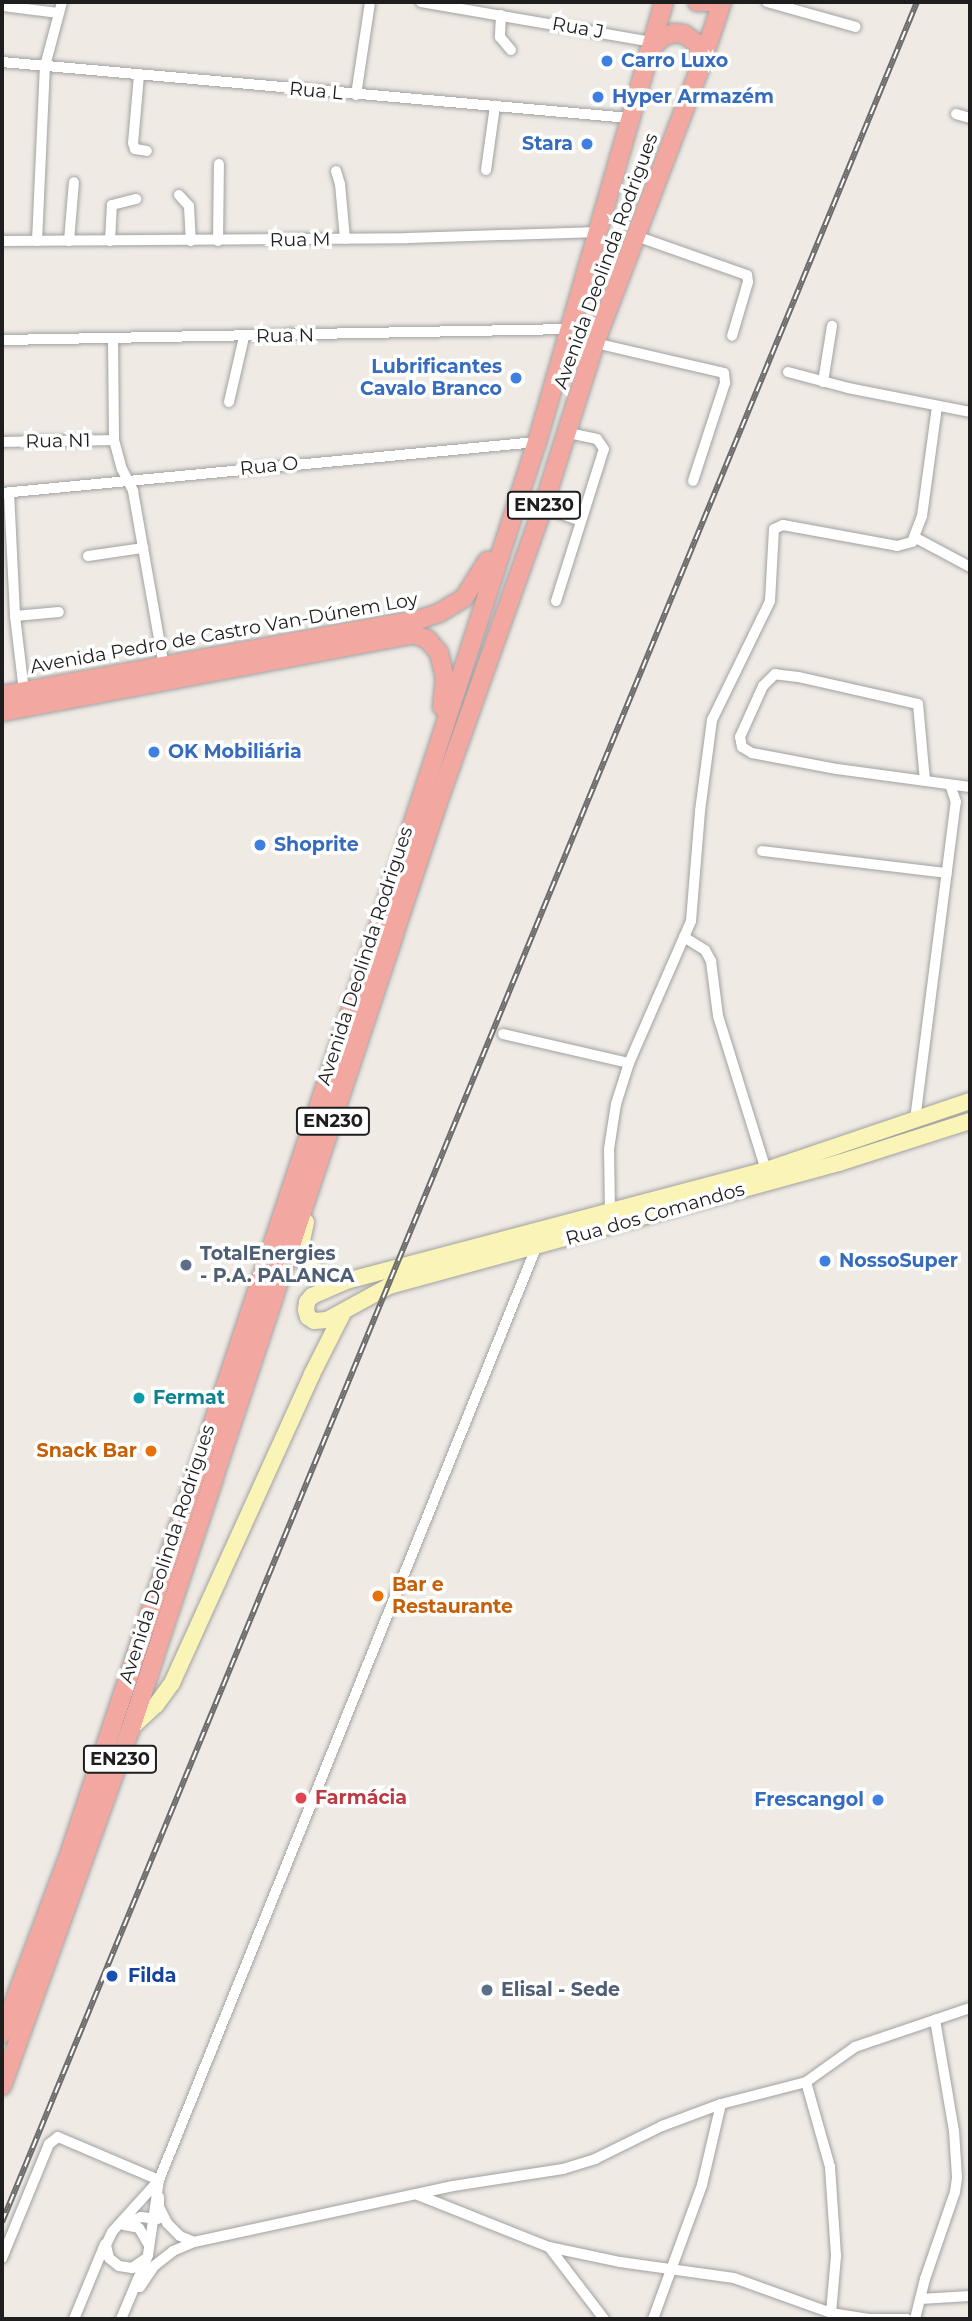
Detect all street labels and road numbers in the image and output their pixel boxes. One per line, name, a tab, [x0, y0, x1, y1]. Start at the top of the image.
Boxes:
street label: Rua J	[550, 12, 606, 44]
street label: Rua L	[288, 77, 344, 105]
street label: Avenida Deolinda Rodrigues	[549, 130, 663, 392]
street label: Rua M	[269, 228, 331, 252]
street label: Rua N	[256, 324, 314, 348]
street label: Rua N1	[25, 429, 91, 453]
street label: Rua O	[239, 452, 299, 480]
road number: EN230	[505, 490, 582, 520]
street label: Avenida Pedro de Castro Van-Dúnem Loy	[28, 588, 420, 678]
street label: Avenida Deolinda Rodrigues	[312, 824, 418, 1088]
road number: EN230	[294, 1106, 372, 1136]
street label: Rua dos Comandos	[563, 1178, 747, 1250]
street label: Avenida Deolinda Rodrigues	[114, 1422, 220, 1686]
road number: EN230	[82, 1744, 158, 1774]

